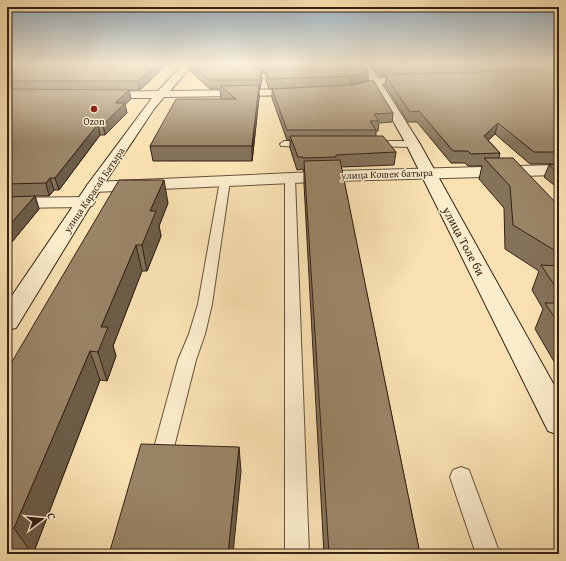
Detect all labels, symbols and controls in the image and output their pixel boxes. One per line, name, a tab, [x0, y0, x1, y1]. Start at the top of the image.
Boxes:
marker: Ozon	[89, 104, 99, 114]
place label: Ozon	[83, 114, 105, 129]
street label: улица Карасай Батыра	[59, 144, 128, 236]
street label: улица Кошек батыра	[340, 165, 433, 183]
street label: улица Толе би	[438, 203, 489, 279]
north arrow	[22, 499, 62, 539]
text: С	[43, 511, 60, 521]

